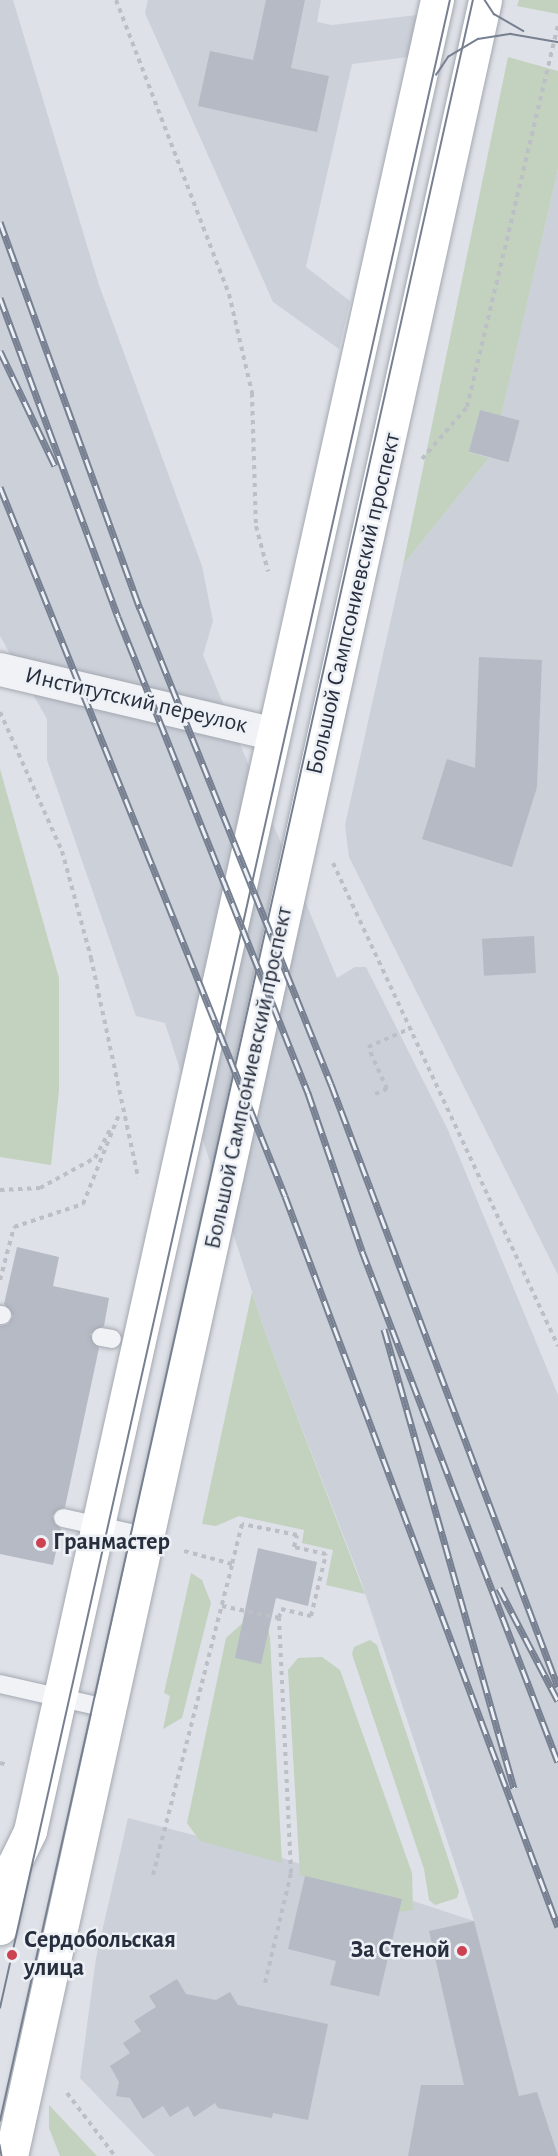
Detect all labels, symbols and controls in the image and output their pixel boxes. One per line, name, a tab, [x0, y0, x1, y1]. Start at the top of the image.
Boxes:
street label: Большой Сампсониевский проспект	[301, 430, 407, 778]
street label: Институтский переулок	[22, 661, 250, 741]
street label: Большой Сампсониевский проспект	[199, 904, 299, 1252]
place label: Гранмастер	[53, 1529, 170, 1557]
marker: Гранмастер	[34, 1536, 48, 1550]
place label: Сердобольская улица	[24, 1927, 176, 1983]
place label: За Стеной	[351, 1937, 450, 1965]
marker: За Стеной	[455, 1944, 469, 1958]
marker: Сердобольская улица	[5, 1948, 19, 1962]

